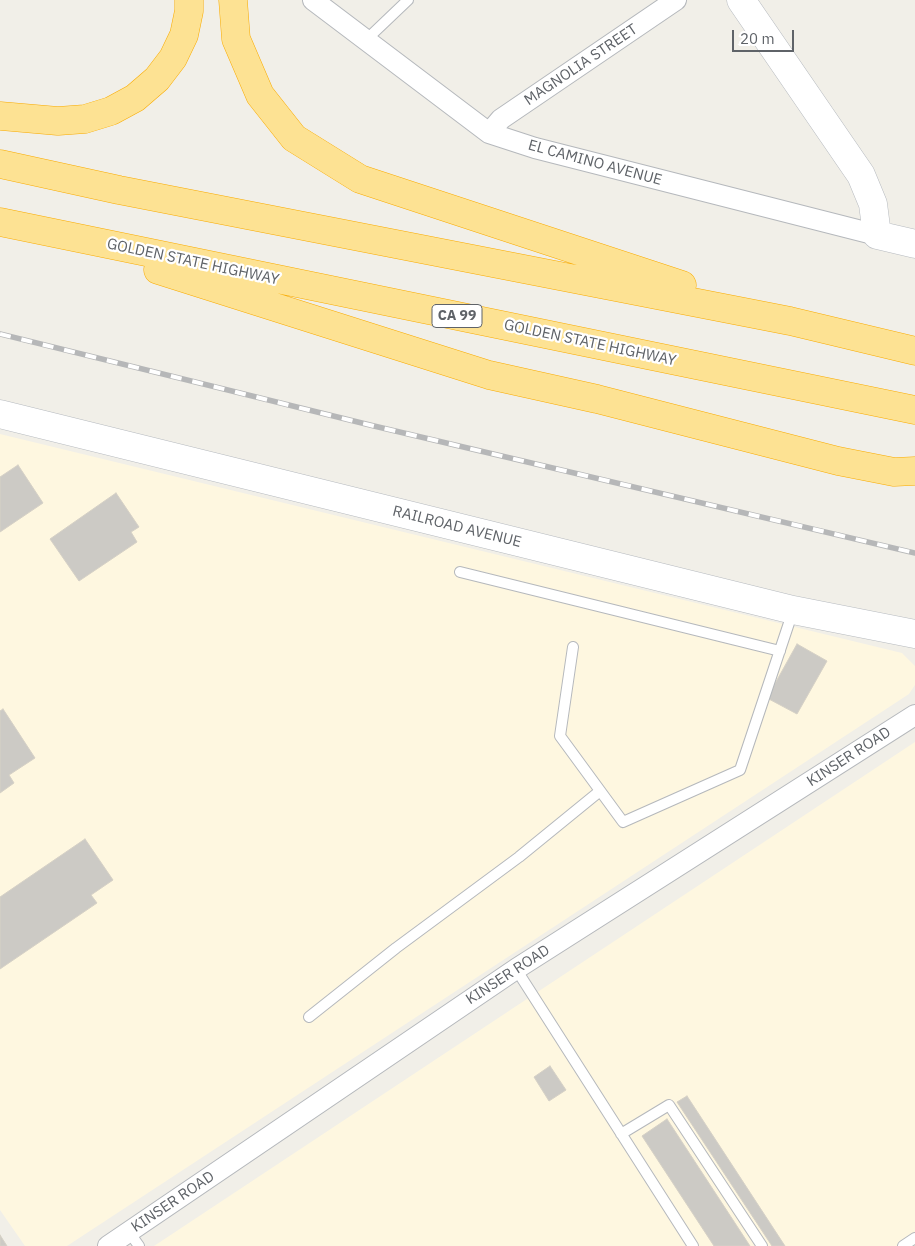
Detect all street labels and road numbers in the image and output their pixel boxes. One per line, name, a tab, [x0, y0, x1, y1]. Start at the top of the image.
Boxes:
street label: MAGNOLIA STREET	[521, 20, 641, 110]
street label: EL CAMINO AVENUE	[526, 136, 664, 190]
street label: GOLDEN STATE HIGHWAY	[105, 235, 281, 289]
road number: CA 99	[432, 304, 482, 328]
street label: GOLDEN STATE HIGHWAY	[502, 316, 678, 370]
street label: RAILROAD AVENUE	[391, 502, 523, 552]
street label: KINSER ROAD	[804, 723, 894, 791]
street label: KINSER ROAD	[463, 941, 553, 1009]
street label: KINSER ROAD	[128, 1168, 218, 1236]

